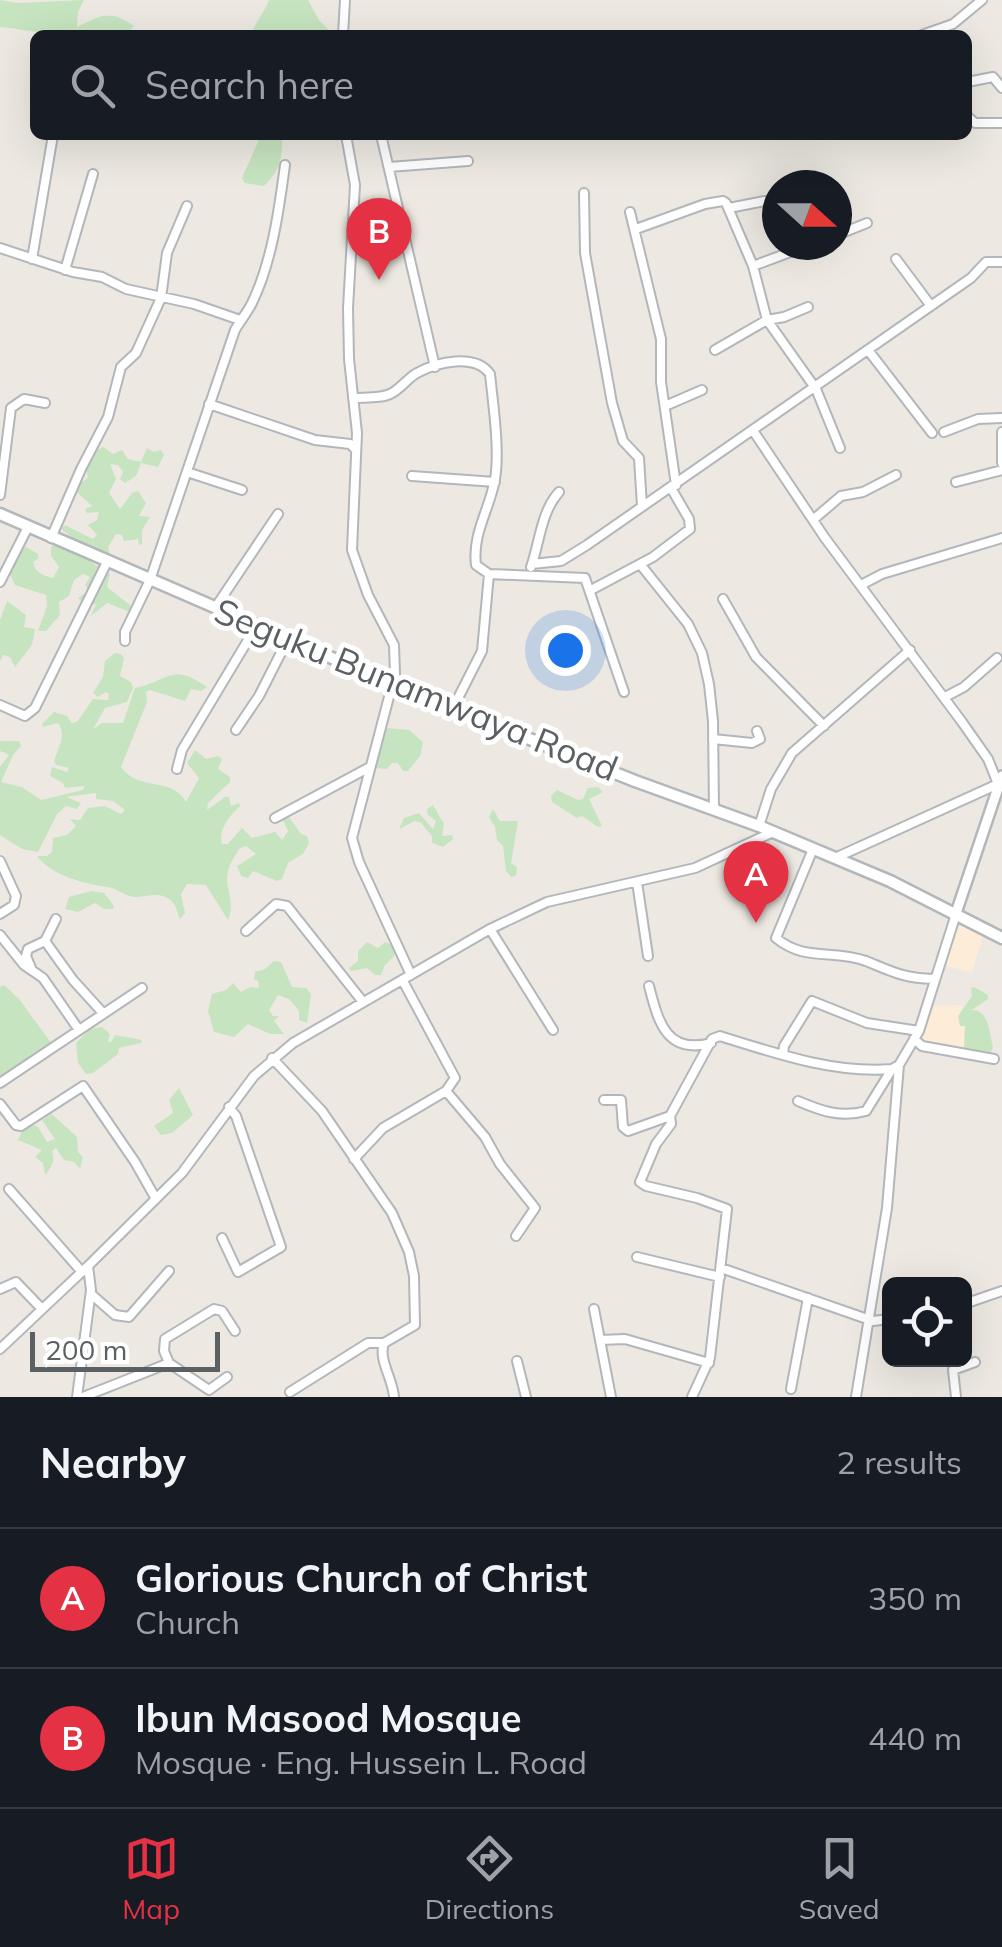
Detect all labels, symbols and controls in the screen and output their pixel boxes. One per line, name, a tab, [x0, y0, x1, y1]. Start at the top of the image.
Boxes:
search box	[30, 30, 972, 140]
icon: search	[65, 58, 120, 113]
text: Search here	[145, 61, 354, 109]
north arrow	[762, 170, 852, 260]
pin: B	[346, 198, 412, 280]
street label: Seguku Bunamwaya Road	[208, 588, 624, 790]
your location	[540, 625, 591, 676]
pin: A	[724, 840, 788, 923]
map controls	[882, 1277, 972, 1367]
button: locate	[882, 1277, 972, 1367]
scale bar	[30, 1327, 220, 1372]
text: 200 m	[45, 1332, 127, 1367]
text: Nearby	[40, 1436, 186, 1489]
text: 2 results	[837, 1442, 962, 1482]
text: Glorious Church of Christ	[135, 1554, 587, 1602]
text: A	[60, 1578, 85, 1618]
text: 350 m	[868, 1578, 962, 1618]
text: Church	[135, 1602, 240, 1642]
text: Ibun Masood Mosque	[135, 1694, 522, 1742]
text: B	[61, 1718, 84, 1758]
text: 440 m	[868, 1718, 962, 1758]
text: Mosque · Eng. Hussein L. Road	[135, 1742, 587, 1782]
tab: Map	[122, 1831, 180, 1926]
tab: Directions	[425, 1831, 554, 1926]
tab: Saved	[799, 1831, 880, 1926]

